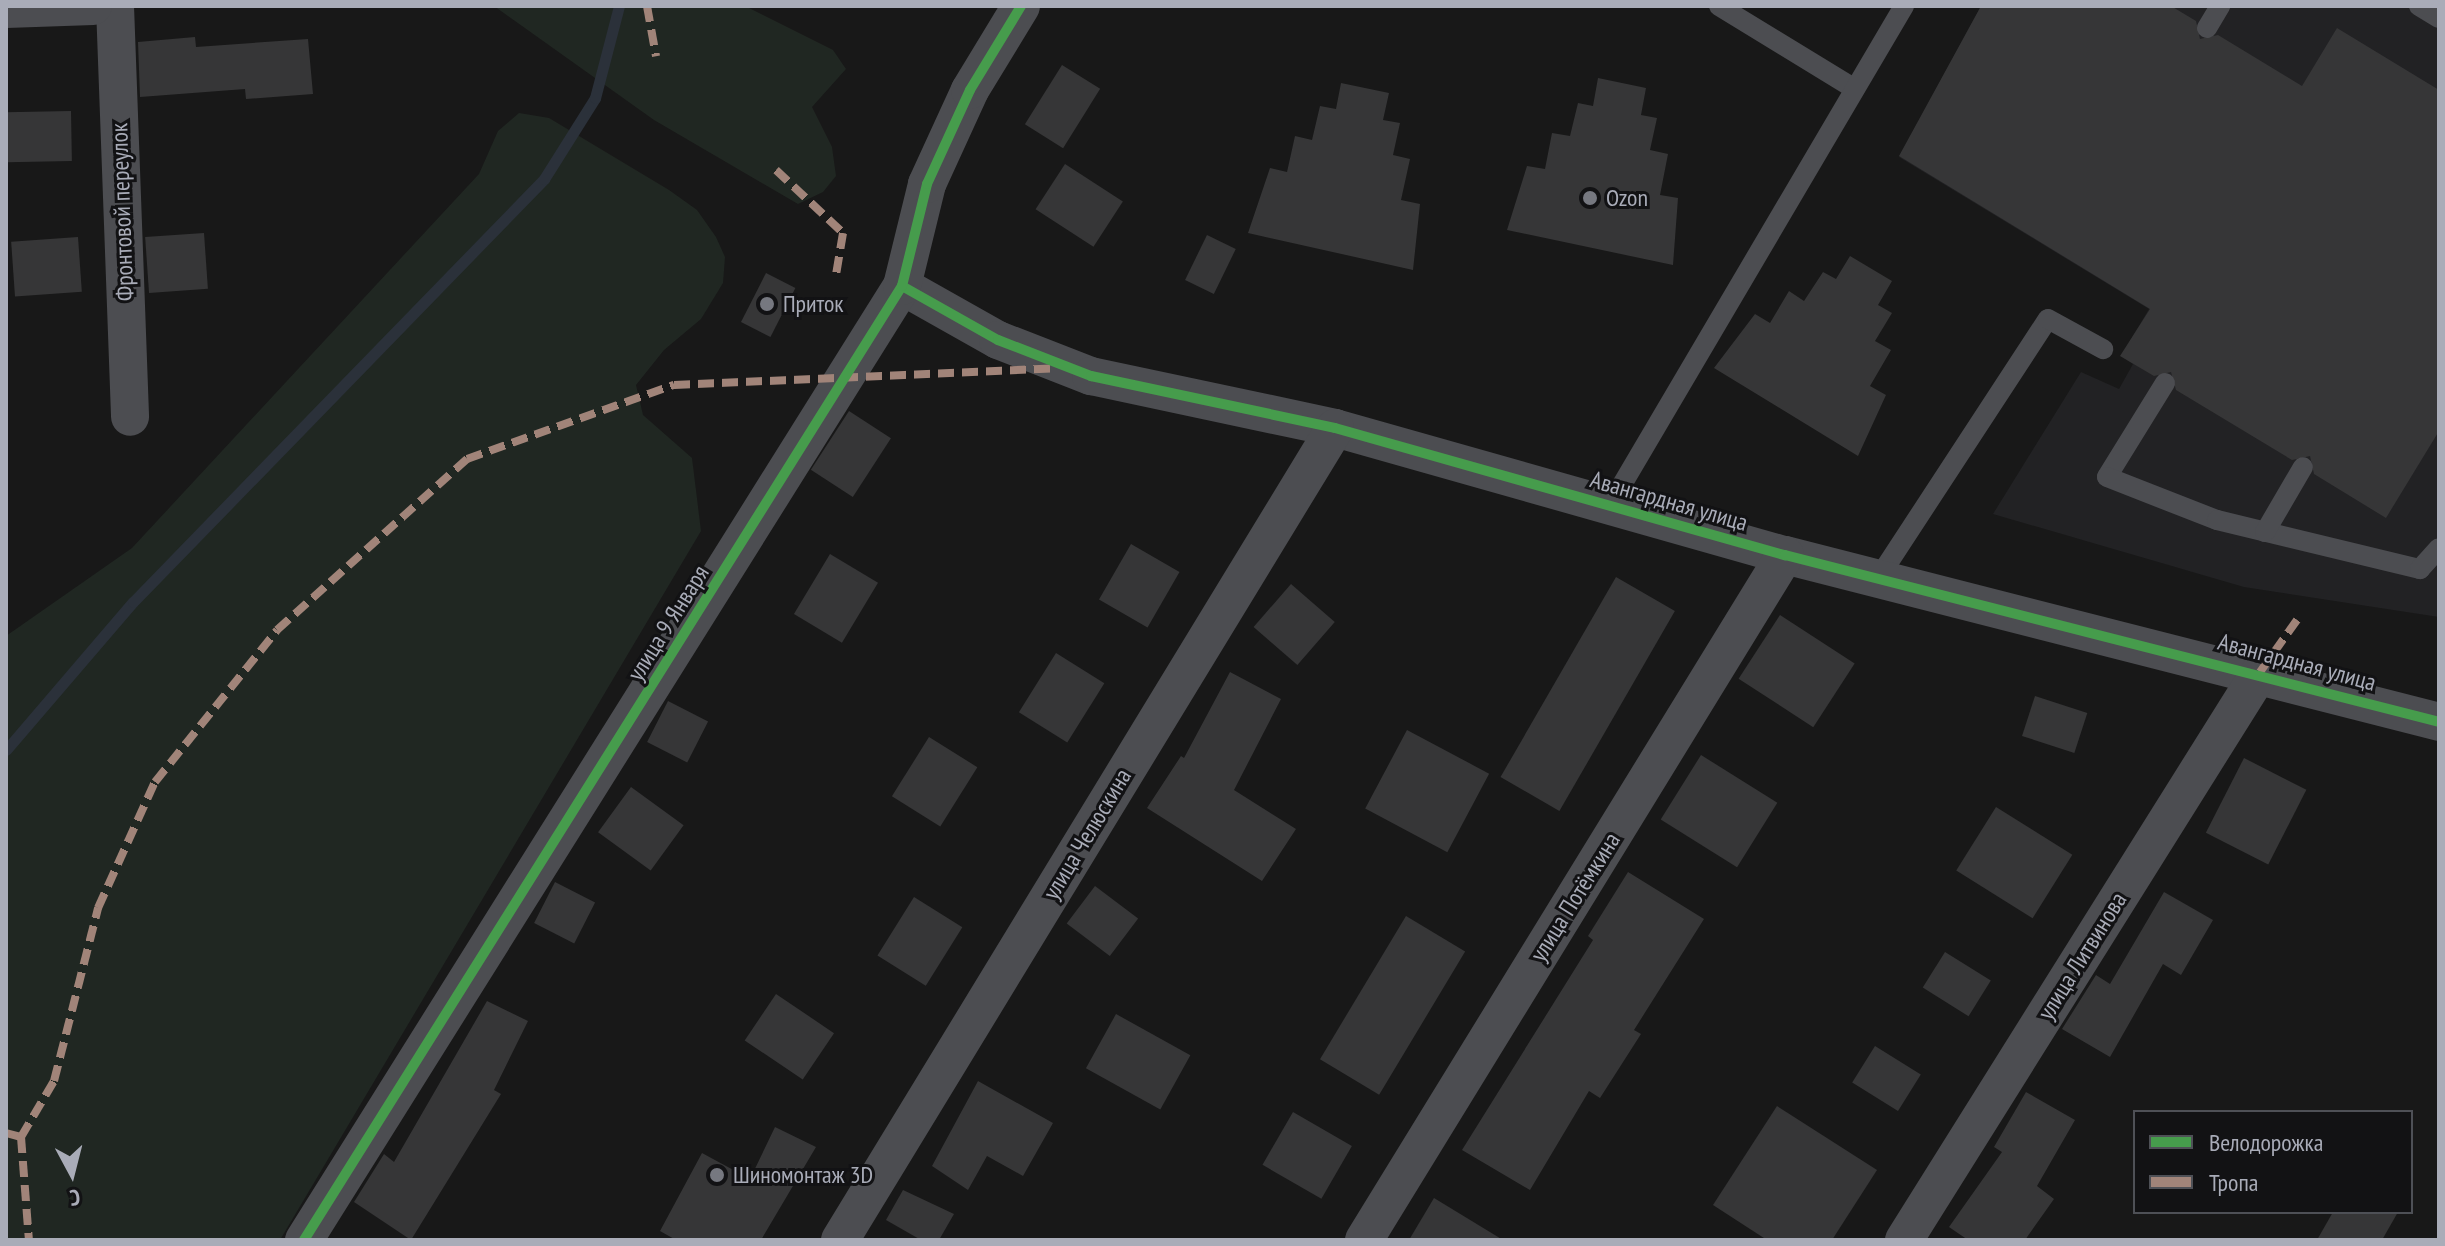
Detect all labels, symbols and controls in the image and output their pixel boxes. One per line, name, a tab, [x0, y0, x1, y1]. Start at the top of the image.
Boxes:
street label: Фронтовой переулок	[104, 122, 140, 302]
place label: Ozon	[1606, 184, 1648, 212]
marker: Ozon	[1581, 189, 1599, 207]
place label: Приток	[783, 290, 844, 318]
marker: Приток	[758, 295, 776, 313]
street label: Авангардная улица	[1587, 465, 1751, 537]
street label: улица 9 Января	[621, 560, 715, 686]
street label: Авангардная улица	[2215, 627, 2379, 697]
street label: улица Челюскина	[1037, 763, 1137, 905]
street label: улица Потёмкина	[1524, 827, 1626, 967]
street label: улица Литвинова	[2031, 887, 2133, 1025]
legend	[2133, 1110, 2413, 1214]
text: Велодорожка	[2209, 1127, 2323, 1158]
north arrow	[32, 1134, 112, 1214]
place label: Шиномонтаж 3D	[733, 1161, 873, 1189]
marker: Шиномонтаж 3D	[708, 1166, 726, 1184]
text: Тропа	[2209, 1167, 2258, 1198]
text: С	[68, 1183, 82, 1212]

